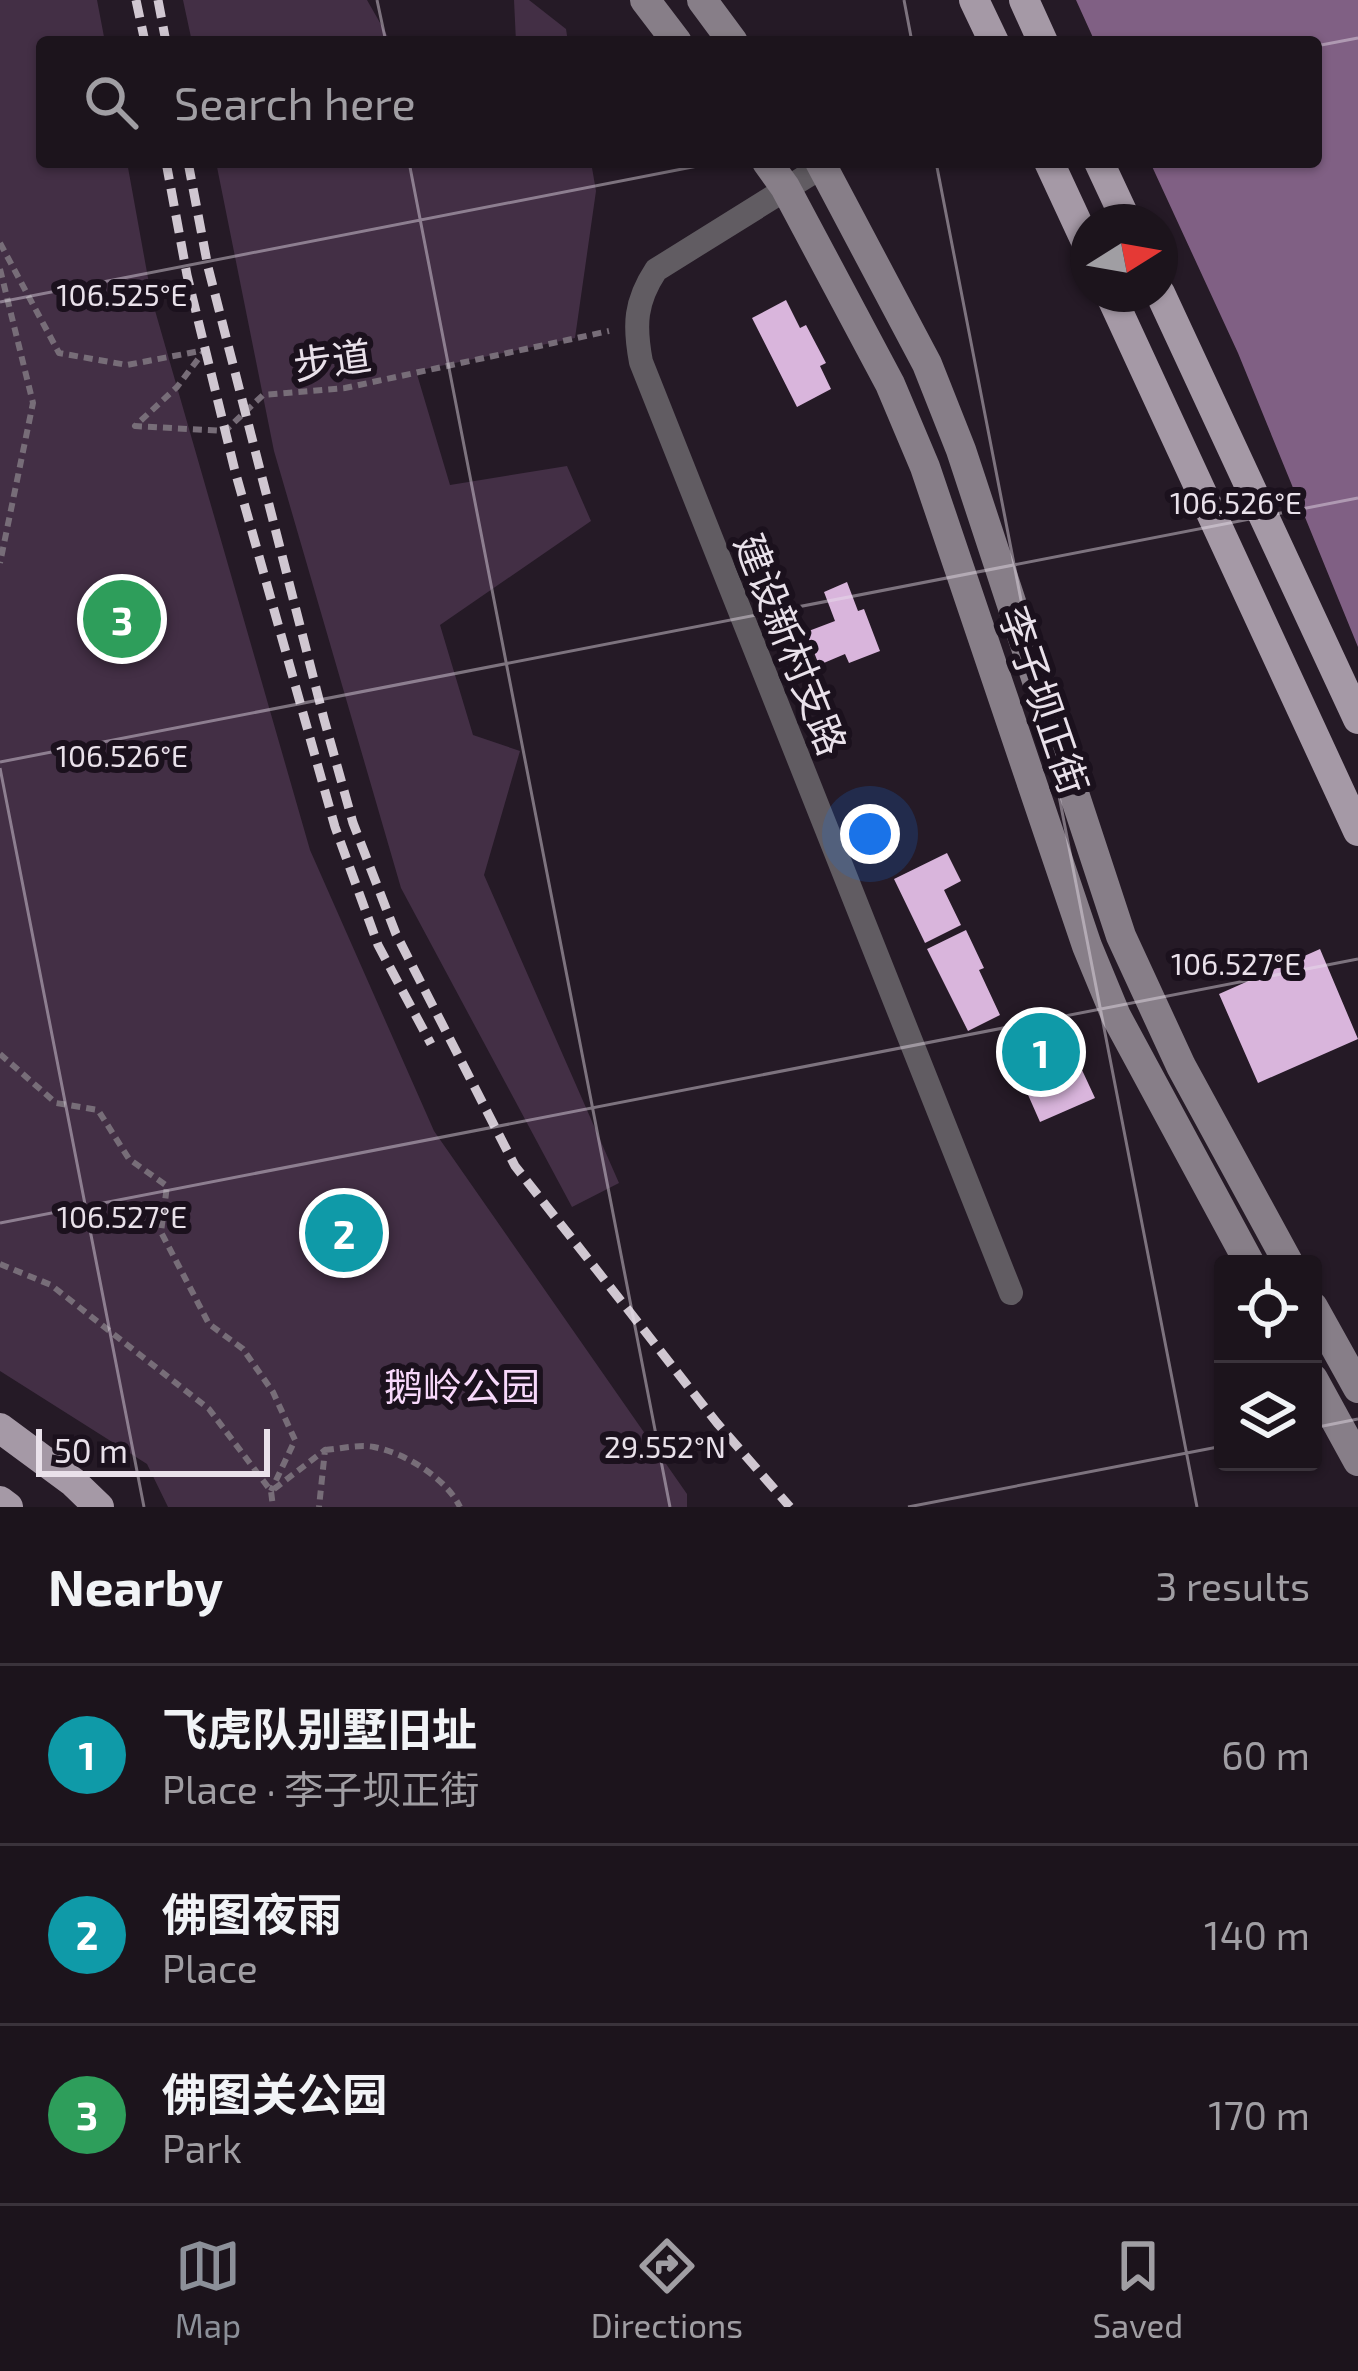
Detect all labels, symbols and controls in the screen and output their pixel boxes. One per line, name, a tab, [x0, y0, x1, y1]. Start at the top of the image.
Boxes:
search box	[36, 36, 1322, 168]
icon: search	[78, 69, 144, 135]
text: Search here	[174, 75, 416, 129]
north arrow	[1070, 204, 1178, 312]
text: 106.525°E	[57, 276, 187, 312]
street label: 步道	[290, 330, 374, 388]
text: 106.526°E	[1170, 484, 1302, 520]
street label: 建设新村支路	[726, 527, 858, 761]
pin: 3	[83, 574, 161, 664]
street label: 李子坝正街	[991, 600, 1099, 800]
text: 106.526°E	[56, 737, 188, 773]
your location	[840, 804, 900, 864]
text: 106.527°E	[1171, 945, 1301, 981]
pin: 1	[1002, 1007, 1080, 1097]
pin: 2	[305, 1188, 383, 1278]
text: 106.527°E	[57, 1198, 187, 1234]
map controls	[1214, 1255, 1322, 1471]
button: locate	[1214, 1255, 1322, 1363]
park label: 鹅岭公园	[384, 1362, 540, 1409]
button: layers	[1214, 1363, 1322, 1471]
scale bar	[36, 1423, 270, 1476]
text: 29.552°N	[604, 1428, 726, 1464]
text: 50 m	[54, 1430, 128, 1470]
text: Nearby	[48, 1555, 223, 1616]
text: 3 results	[1156, 1562, 1310, 1609]
text: 飞虎队别墅旧址	[162, 1701, 477, 1755]
text: 1	[79, 1731, 95, 1778]
text: 60 m	[1221, 1731, 1310, 1778]
text: Place · 李子坝正街	[162, 1765, 479, 1812]
text: 佛图夜雨	[162, 1886, 342, 1940]
text: 2	[76, 1911, 98, 1958]
text: 140 m	[1204, 1911, 1310, 1958]
text: Place	[162, 1944, 258, 1991]
text: 佛图关公园	[162, 2066, 387, 2120]
text: 3	[76, 2091, 98, 2138]
text: 170 m	[1208, 2091, 1310, 2138]
text: Park	[162, 2124, 242, 2171]
tab: Map	[175, 2233, 241, 2345]
tab: Directions	[591, 2233, 743, 2345]
tab: Saved	[1093, 2233, 1183, 2345]

